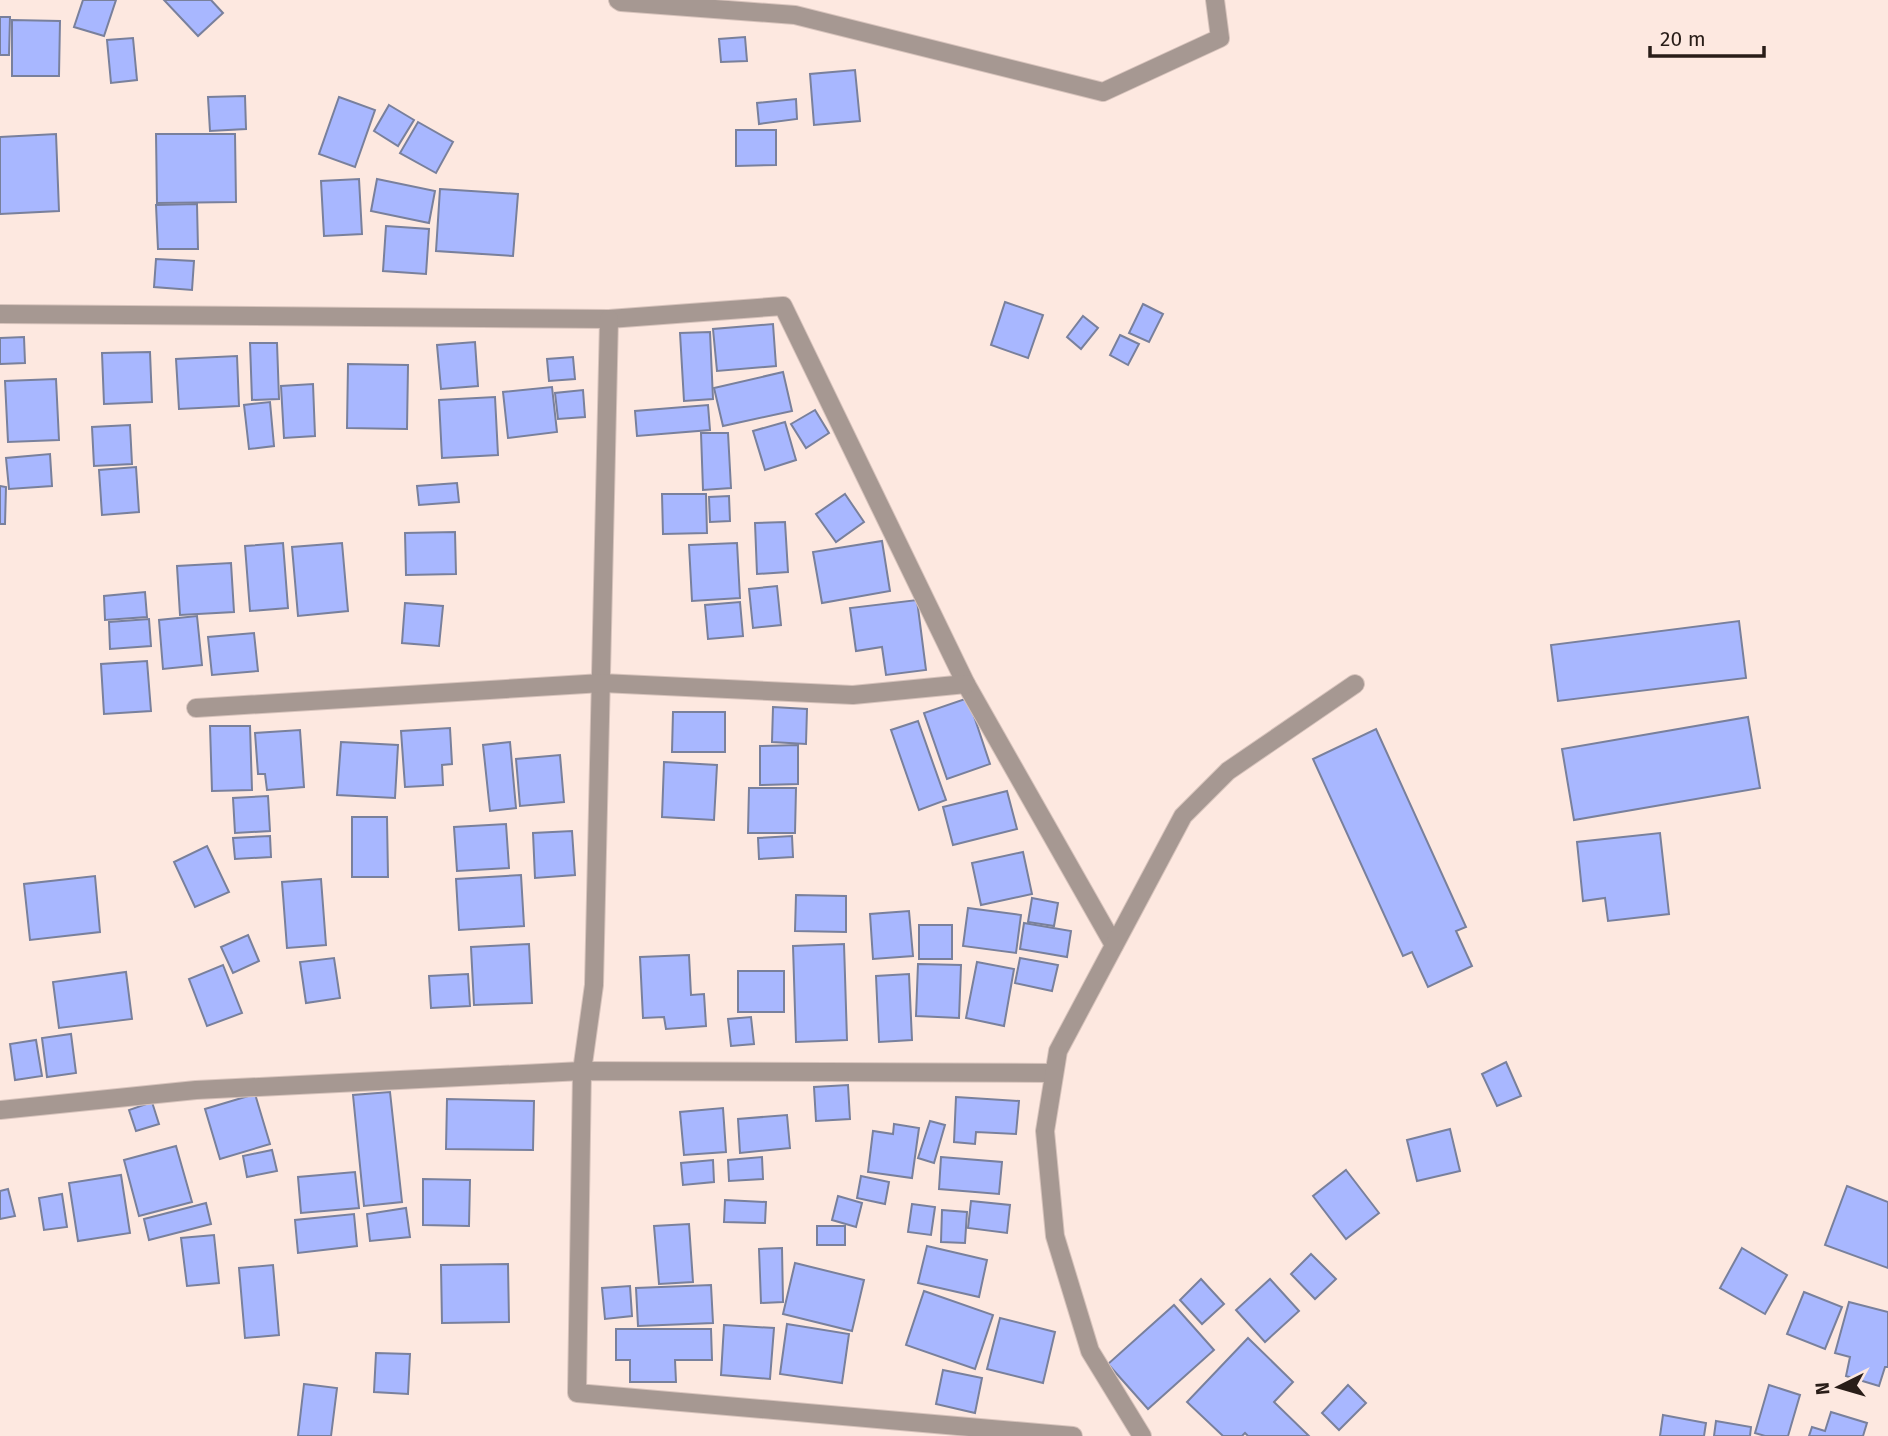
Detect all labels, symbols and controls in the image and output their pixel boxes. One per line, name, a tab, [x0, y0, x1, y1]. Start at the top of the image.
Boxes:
scale bar	[1650, 14, 1764, 58]
text: 20 m	[1660, 26, 1706, 52]
north arrow	[1804, 1352, 1874, 1422]
text: N	[1811, 1381, 1835, 1396]

